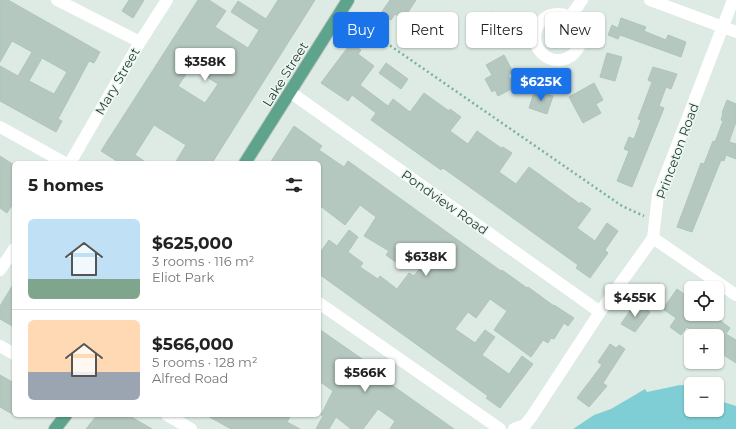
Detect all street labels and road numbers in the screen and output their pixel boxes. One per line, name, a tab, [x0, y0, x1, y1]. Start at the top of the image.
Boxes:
street label: Lake Street	[259, 39, 311, 109]
street label: Mary Street	[91, 45, 143, 117]
street label: Princeton Road	[652, 101, 702, 201]
street label: Pondview Road	[399, 166, 491, 238]

